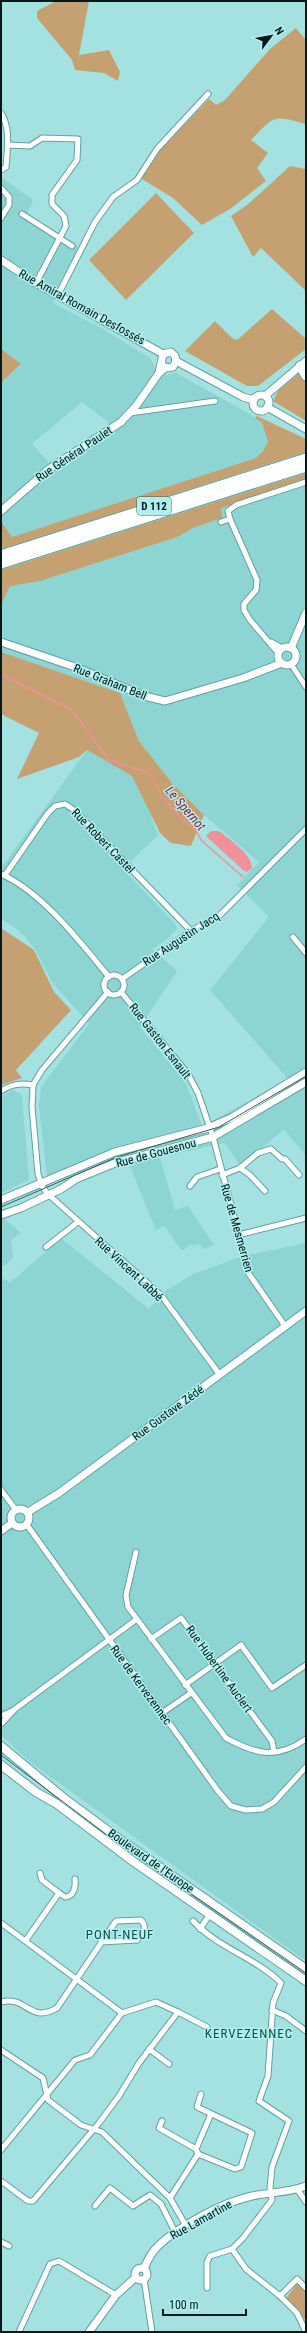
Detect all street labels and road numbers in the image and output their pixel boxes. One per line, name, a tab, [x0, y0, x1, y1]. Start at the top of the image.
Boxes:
street label: Rue Amiral Romain Desfossés	[16, 266, 148, 348]
street label: Rue Général Paulet	[33, 423, 115, 485]
road number: D 112	[137, 497, 171, 515]
street label: Rue Graham Bell	[71, 661, 149, 703]
street label: Rue Robert Castel	[69, 806, 137, 876]
street label: Rue Augustin Jacq	[140, 909, 222, 969]
street label: Rue Gaston Esnault	[126, 1000, 194, 1082]
street label: Rue de Gouesnou	[114, 1136, 198, 1170]
street label: Rue de Mesmerrien	[218, 1182, 256, 1274]
street label: Rue Vincent Labbé	[92, 1234, 166, 1304]
street label: Rue Gustave Zédé	[130, 1382, 207, 1444]
street label: Rue Hubertine Auclert	[183, 1623, 255, 1715]
street label: Rue de Kervezennec	[107, 1642, 175, 1728]
street label: Boulevard de l'Europe	[105, 1826, 197, 1896]
street label: Rue Lamartine	[168, 2197, 235, 2243]

